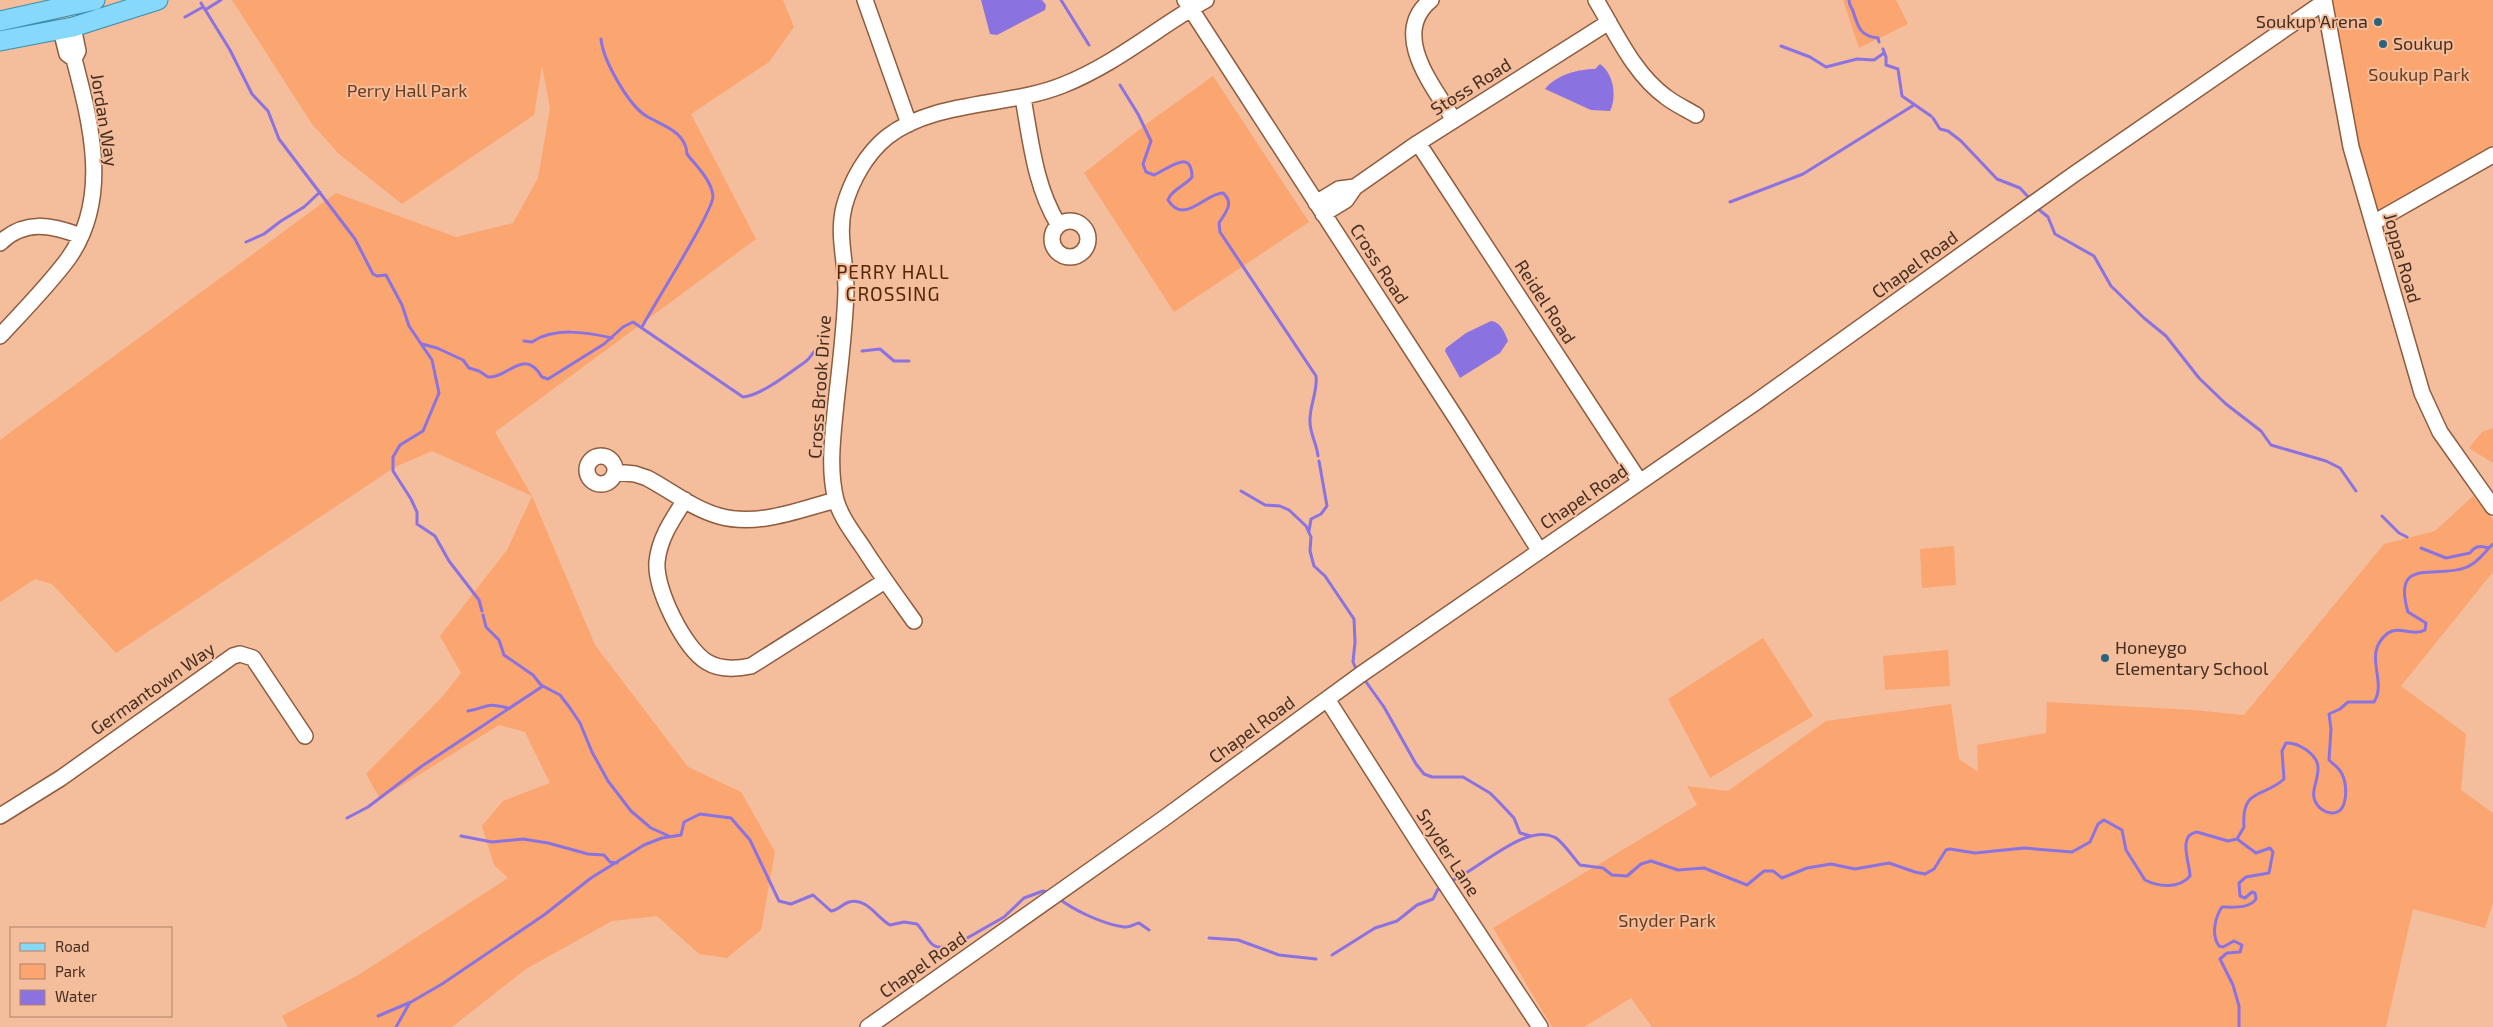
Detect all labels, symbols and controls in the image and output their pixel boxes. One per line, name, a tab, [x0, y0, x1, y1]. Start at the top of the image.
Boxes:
place label: Soukup Arena	[2256, 10, 2368, 32]
marker: Soukup Arena	[2372, 16, 2384, 28]
place label: Soukup	[2393, 32, 2453, 54]
marker: Soukup	[2377, 38, 2389, 50]
street label: Stoss Road	[1426, 53, 1515, 120]
park label: Soukup Park	[2368, 63, 2470, 85]
street label: Jordan Way	[87, 72, 123, 168]
park label: Perry Hall Park	[347, 79, 467, 101]
street label: Joppa Road	[2380, 210, 2426, 305]
street label: Cross Road	[1346, 219, 1414, 308]
street label: Chapel Road	[1867, 226, 1962, 303]
street label: Reidel Road	[1511, 255, 1581, 347]
district label: PERRY HALL CROSSING	[836, 260, 950, 305]
street label: Cross Brook Drive	[803, 314, 835, 460]
street label: Chapel Road	[1535, 459, 1631, 534]
place label: Honeygo Elementary School	[2115, 636, 2269, 679]
street label: Germantown Way	[86, 637, 219, 739]
marker: Honeygo Elementary School	[2099, 652, 2111, 664]
street label: Chapel Road	[1204, 691, 1299, 768]
street label: Snyder Lane	[1412, 804, 1485, 900]
park label: Snyder Park	[1618, 909, 1716, 931]
street label: Chapel Road	[875, 926, 970, 1002]
legend	[10, 927, 172, 1017]
text: Road	[55, 937, 90, 955]
text: Park	[55, 962, 86, 980]
text: Water	[55, 987, 97, 1005]

